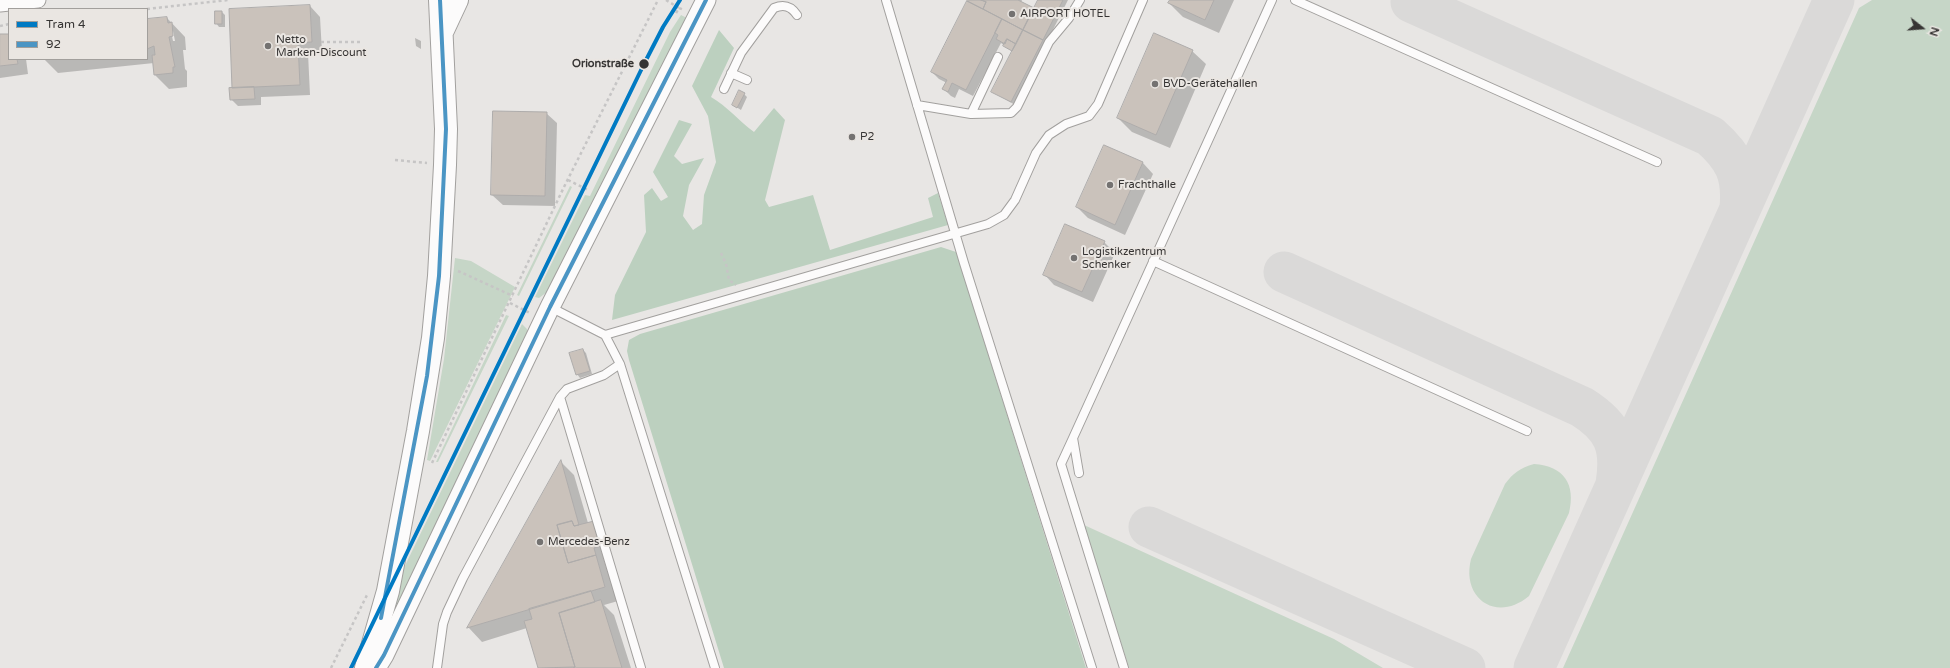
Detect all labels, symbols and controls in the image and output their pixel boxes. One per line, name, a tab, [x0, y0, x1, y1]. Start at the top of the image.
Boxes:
place label: AIRPORT HOTEL	[1020, 7, 1110, 21]
legend	[8, 8, 148, 60]
north arrow	[1902, 8, 1942, 48]
marker: AIRPORT HOTEL	[1007, 9, 1017, 19]
text: Tram 4	[46, 17, 86, 31]
text: N	[1926, 26, 1941, 38]
place label: Netto Marken-Discount	[276, 33, 366, 59]
text: 92	[46, 37, 61, 51]
marker: Netto Marken-Discount	[263, 41, 273, 51]
place label: Orionstraße	[572, 57, 634, 71]
marker: Orionstraße	[637, 57, 651, 71]
place label: BVD-Gerätehallen	[1163, 77, 1257, 91]
marker: BVD-Gerätehallen	[1150, 79, 1160, 89]
place label: P2	[860, 130, 874, 144]
marker: P2	[847, 132, 857, 142]
place label: Frachthalle	[1118, 178, 1176, 192]
marker: Frachthalle	[1105, 180, 1115, 190]
place label: Logistikzentrum Schenker	[1082, 245, 1166, 271]
marker: Logistikzentrum Schenker	[1069, 253, 1079, 263]
place label: Mercedes-Benz	[548, 535, 630, 549]
marker: Mercedes-Benz	[535, 537, 545, 547]

